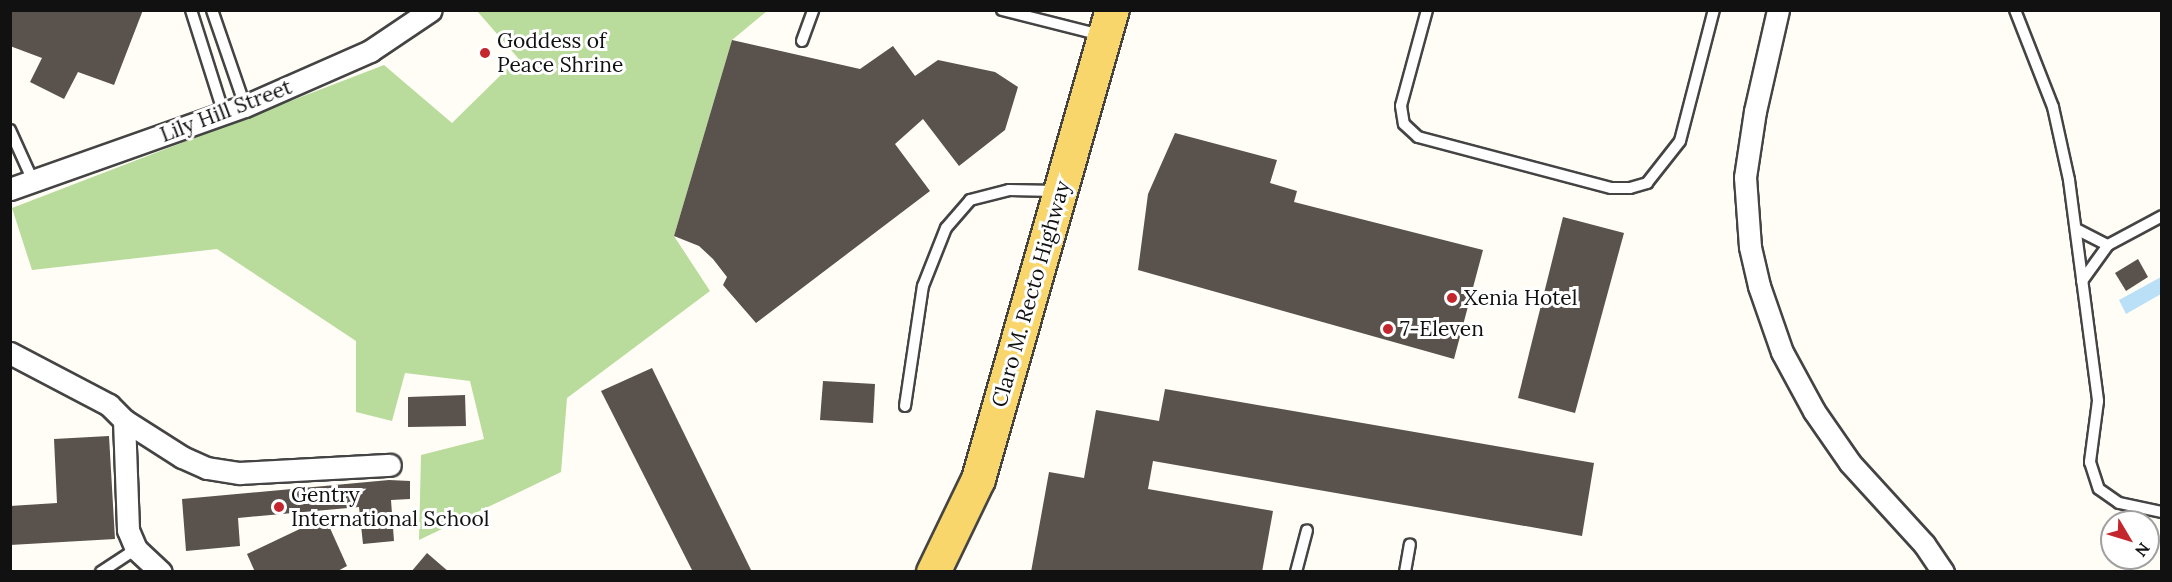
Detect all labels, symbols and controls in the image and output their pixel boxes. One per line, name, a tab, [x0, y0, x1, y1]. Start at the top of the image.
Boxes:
place label: Goddess of Peace Shrine	[497, 28, 623, 78]
marker: Goddess of Peace Shrine	[478, 46, 492, 60]
street label: Lily Hill Street	[157, 74, 295, 148]
street label: Claro M. Recto Highway	[987, 178, 1075, 410]
place label: Xenia Hotel	[1464, 285, 1577, 311]
marker: Xenia Hotel	[1445, 291, 1459, 305]
place label: 7-Eleven	[1400, 316, 1484, 342]
marker: 7-Eleven	[1381, 322, 1395, 336]
place label: Gentry International School	[291, 482, 490, 532]
marker: Gentry International School	[272, 500, 286, 514]
north arrow	[2100, 510, 2160, 570]
text: N	[2131, 539, 2154, 561]

